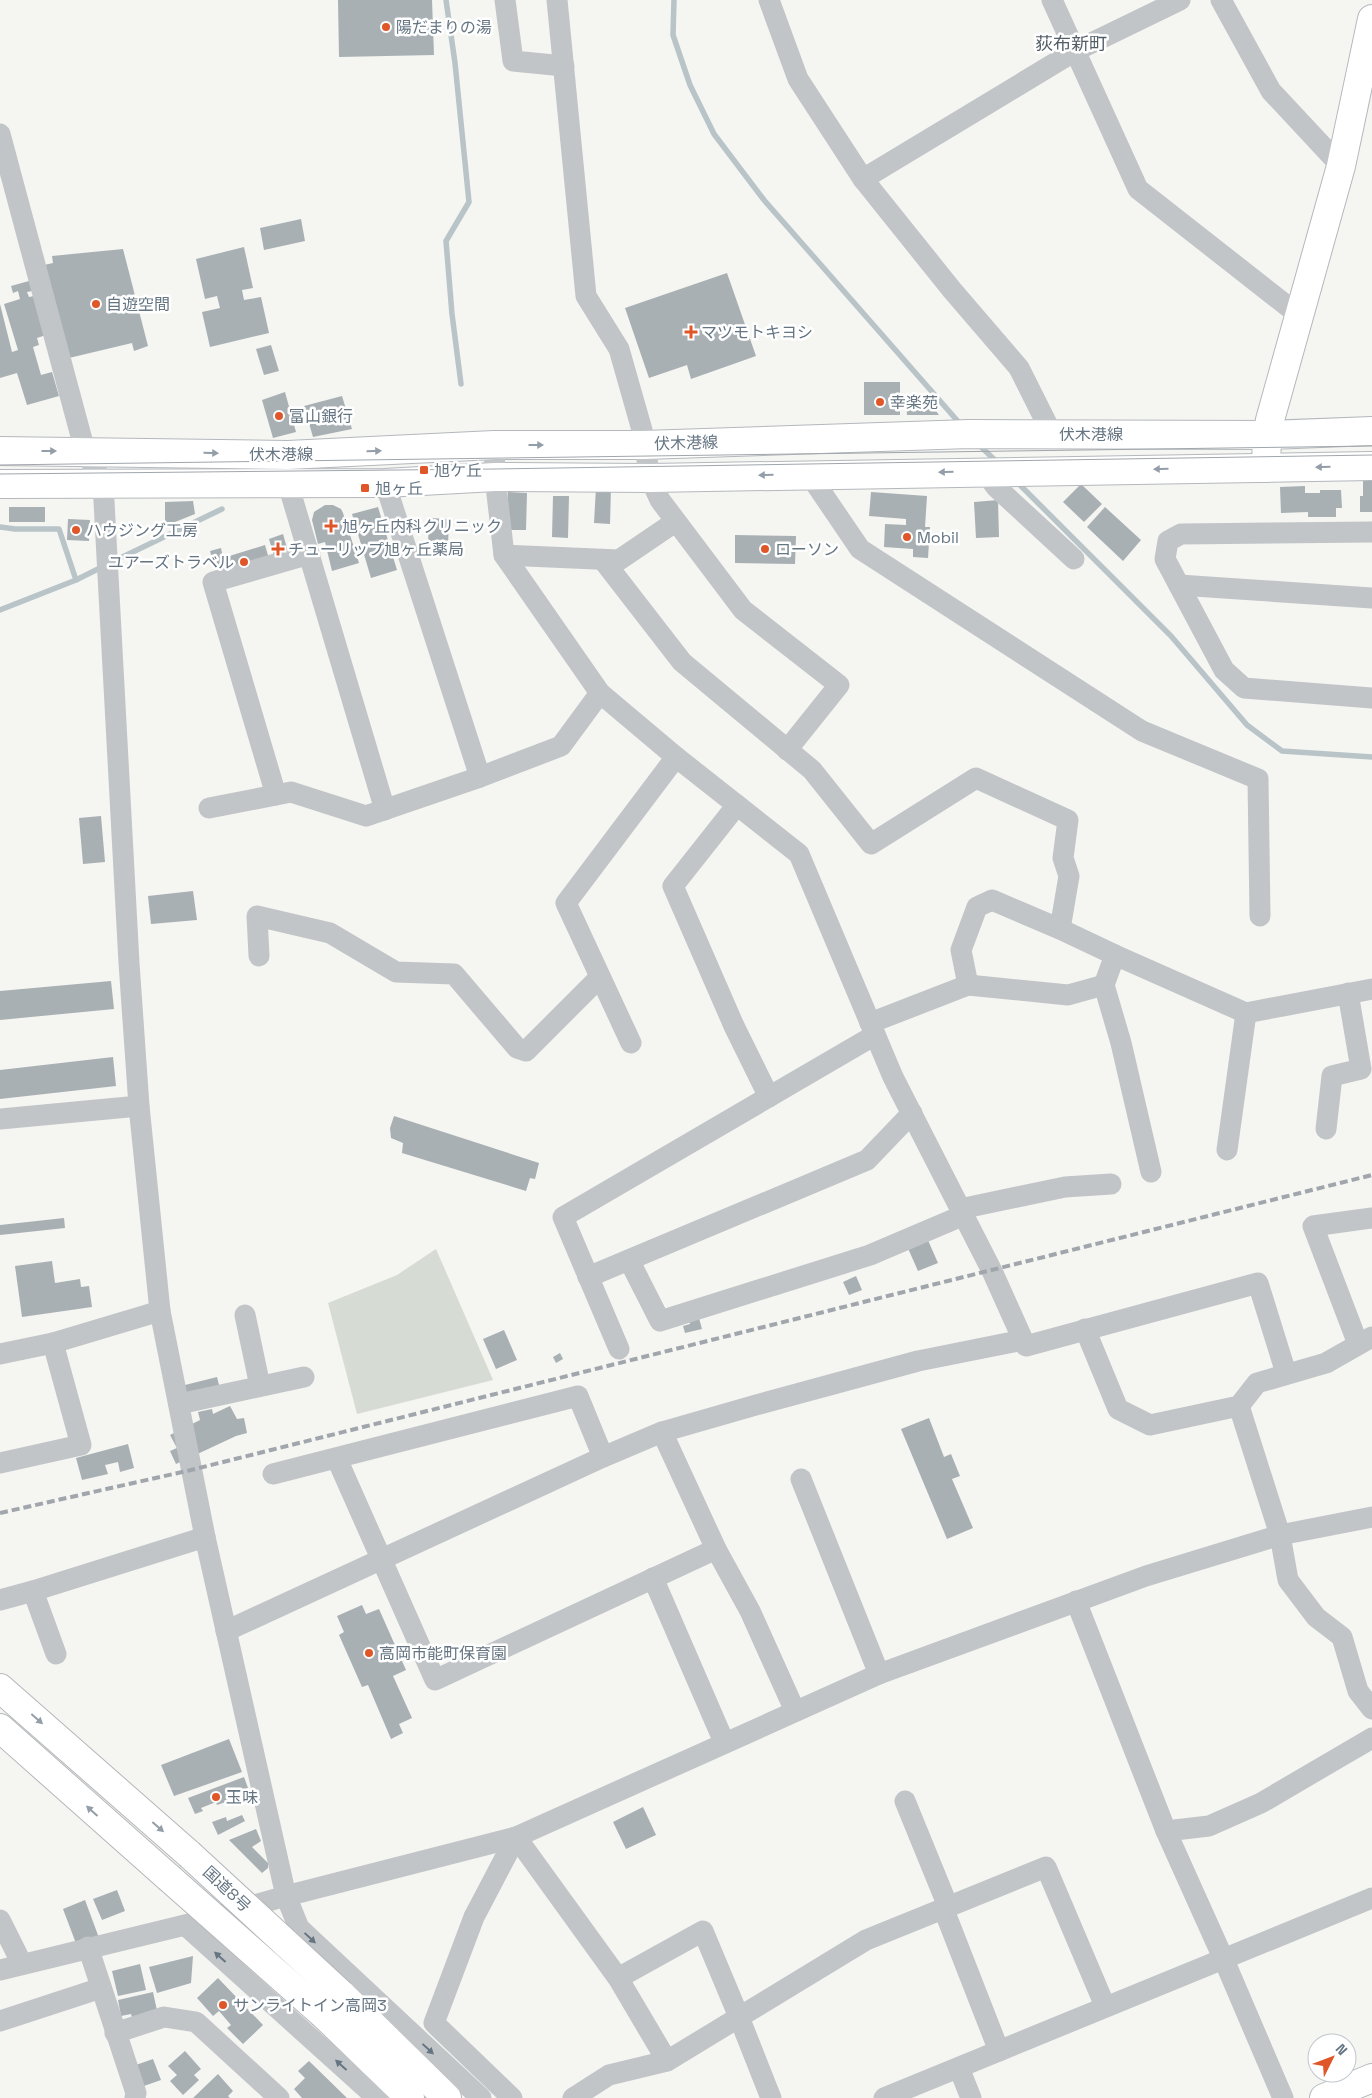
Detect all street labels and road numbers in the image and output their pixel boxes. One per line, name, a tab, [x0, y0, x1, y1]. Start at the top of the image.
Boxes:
street label: 伏木港線	[1059, 424, 1123, 445]
street label: 伏木港線	[654, 431, 718, 455]
street label: 伏木港線	[249, 444, 313, 465]
street label: 国道8号	[199, 1862, 255, 1916]

